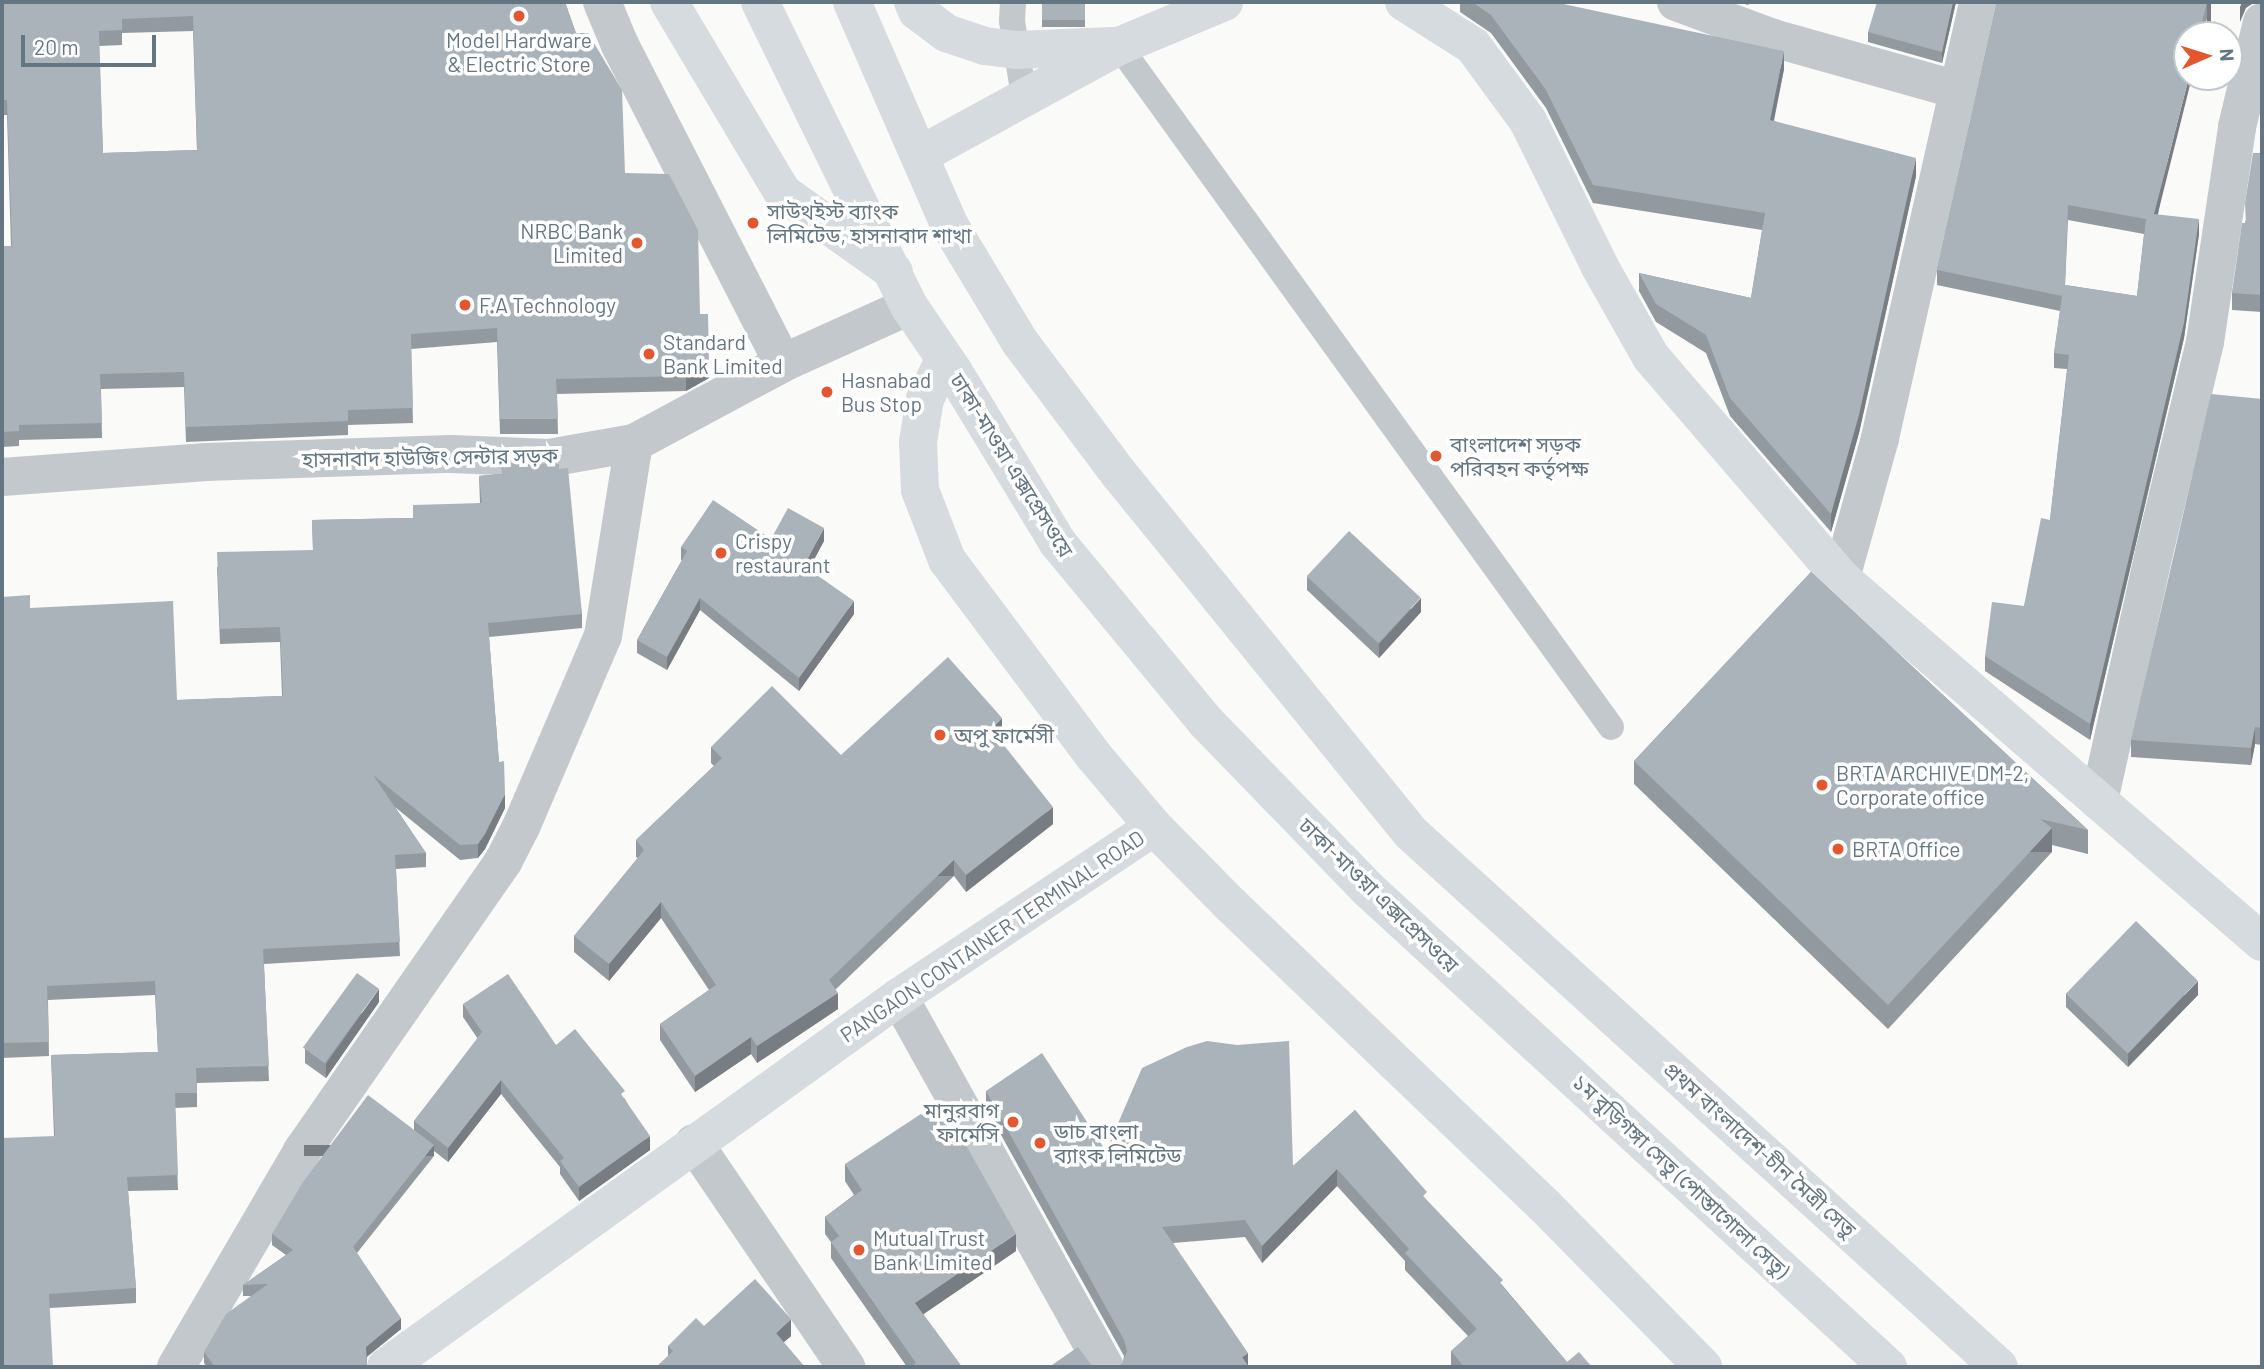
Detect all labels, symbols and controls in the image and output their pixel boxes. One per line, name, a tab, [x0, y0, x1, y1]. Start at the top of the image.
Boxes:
marker: Model Hardware & Electric Store	[511, 8, 527, 24]
scale bar	[24, 21, 159, 65]
north arrow	[2173, 21, 2243, 91]
place label: Model Hardware & Electric Store	[446, 27, 592, 77]
text: 20 m	[34, 34, 79, 59]
text: N	[2216, 48, 2239, 62]
place label: সাউথইস্ট ব্যাংক লিমিটেড, হাসনাবাদ শাখা	[767, 198, 972, 248]
marker: সাউথইস্ট ব্যাংক লিমিটেড, হাসনাবাদ শাখা	[745, 215, 761, 231]
place label: NRBC Bank Limited	[520, 218, 623, 268]
marker: NRBC Bank Limited	[629, 235, 645, 251]
place label: F.A Technology	[479, 292, 616, 318]
marker: F.A Technology	[457, 297, 473, 313]
place label: Standard Bank Limited	[663, 329, 783, 379]
marker: Standard Bank Limited	[641, 346, 657, 362]
place label: Hasnabad Bus Stop	[841, 367, 931, 417]
street label: ঢাকা-মাওয়া এক্সপ্রেসওয়ে	[945, 369, 1079, 561]
marker: Hasnabad Bus Stop	[819, 384, 835, 400]
place label: বাংলাদেশ সড়ক পরিবহন কর্তৃপক্ষ	[1450, 431, 1589, 481]
street label: হাসনাবাদ হাউজিং সেন্টার সড়ক	[302, 442, 558, 472]
marker: বাংলাদেশ সড়ক পরিবহন কর্তৃপক্ষ	[1428, 448, 1444, 464]
place label: Crispy restaurant	[735, 528, 831, 578]
marker: Crispy restaurant	[713, 545, 729, 561]
place label: অপু ফার্মেসী	[954, 722, 1054, 748]
marker: অপু ফার্মেসী	[932, 727, 948, 743]
place label: BRTA ARCHIVE DM-2, Corporate office	[1836, 760, 2029, 810]
marker: BRTA ARCHIVE DM-2, Corporate office	[1814, 777, 1830, 793]
street label: ঢাকা-মাওয়া এক্সপ্রেসওয়ে	[1294, 812, 1464, 978]
street label: PANGAON CONTAINER TERMINAL ROAD	[835, 825, 1149, 1047]
place label: BRTA Office	[1852, 836, 1961, 862]
marker: BRTA Office	[1830, 841, 1846, 857]
street label: প্রথম বাংলাদেশ-চীন মৈত্রী সেতু	[1659, 1056, 1861, 1242]
street label: ১ম বুড়িগঙ্গা সেতু (পোস্তাগোলা সেতু)	[1567, 1069, 1795, 1283]
place label: মানুরবাগ ফার্মেসি	[924, 1097, 999, 1147]
marker: মানুরবাগ ফার্মেসি	[1005, 1114, 1021, 1130]
place label: ডাচ বাংলা ব্যাংক লিমিটেড	[1054, 1118, 1182, 1168]
marker: ডাচ বাংলা ব্যাংক লিমিটেড	[1032, 1135, 1048, 1151]
place label: Mutual Trust Bank Limited	[873, 1225, 993, 1275]
marker: Mutual Trust Bank Limited	[851, 1242, 867, 1258]

